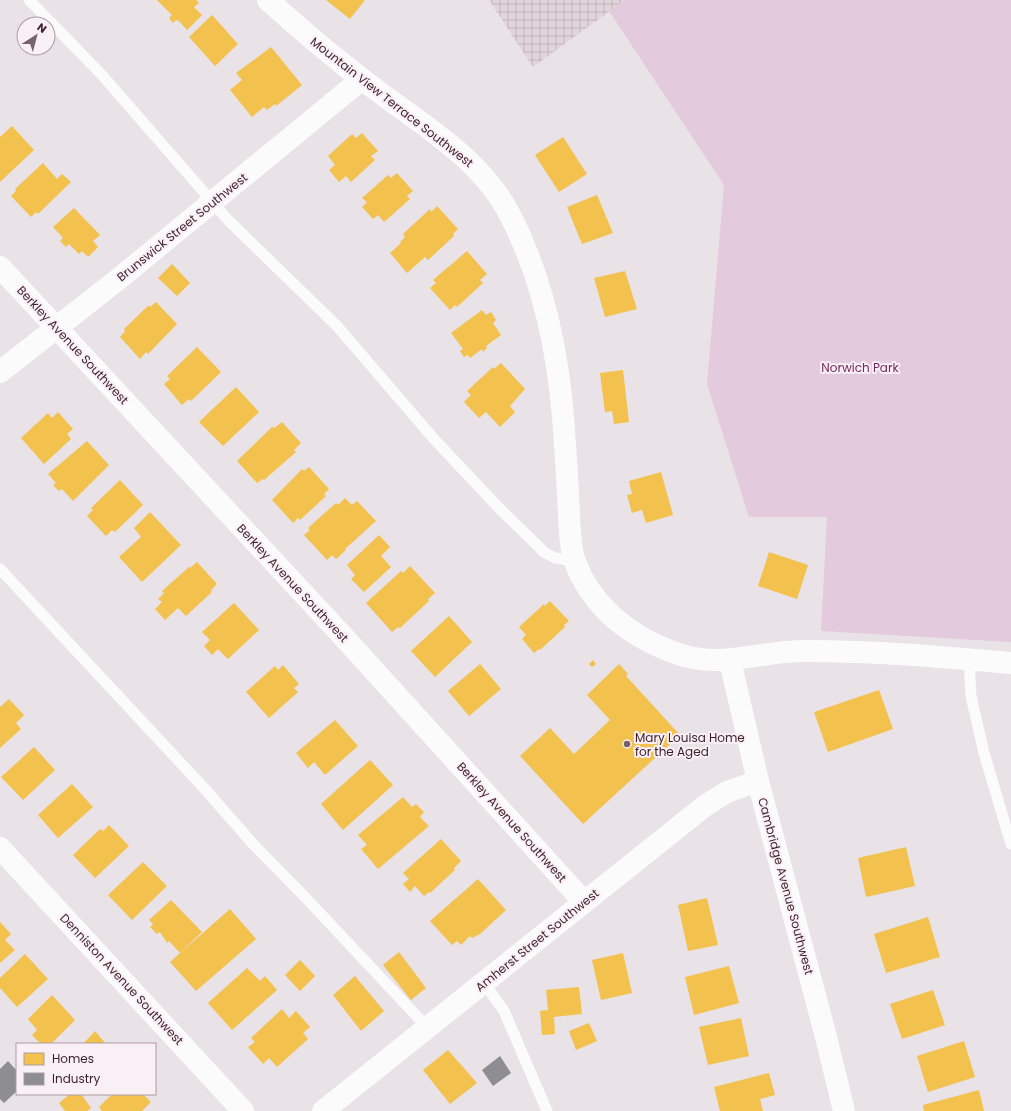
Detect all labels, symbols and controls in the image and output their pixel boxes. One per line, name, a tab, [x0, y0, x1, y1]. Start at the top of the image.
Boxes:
north arrow	[16, 16, 56, 56]
text: N	[34, 19, 50, 37]
street label: Mountain View Terrace Southwest	[307, 33, 477, 171]
street label: Brunswick Street Southwest	[113, 169, 251, 285]
street label: Berkley Avenue Southwest	[13, 282, 133, 408]
park label: Norwich Park	[821, 359, 899, 376]
street label: Berkley Avenue Southwest	[233, 520, 353, 646]
place label: Mary Louisa Home for the Aged	[635, 729, 745, 760]
marker: Mary Louisa Home for the Aged	[622, 739, 632, 749]
street label: Berkley Avenue Southwest	[453, 758, 571, 886]
street label: Cambridge Avenue Southwest	[754, 796, 818, 976]
street label: Amherst Street Southwest	[472, 885, 602, 995]
street label: Denniston Avenue Southwest	[56, 910, 188, 1048]
legend	[16, 1043, 156, 1095]
text: Homes	[52, 1050, 94, 1067]
text: Industry	[52, 1070, 101, 1087]

